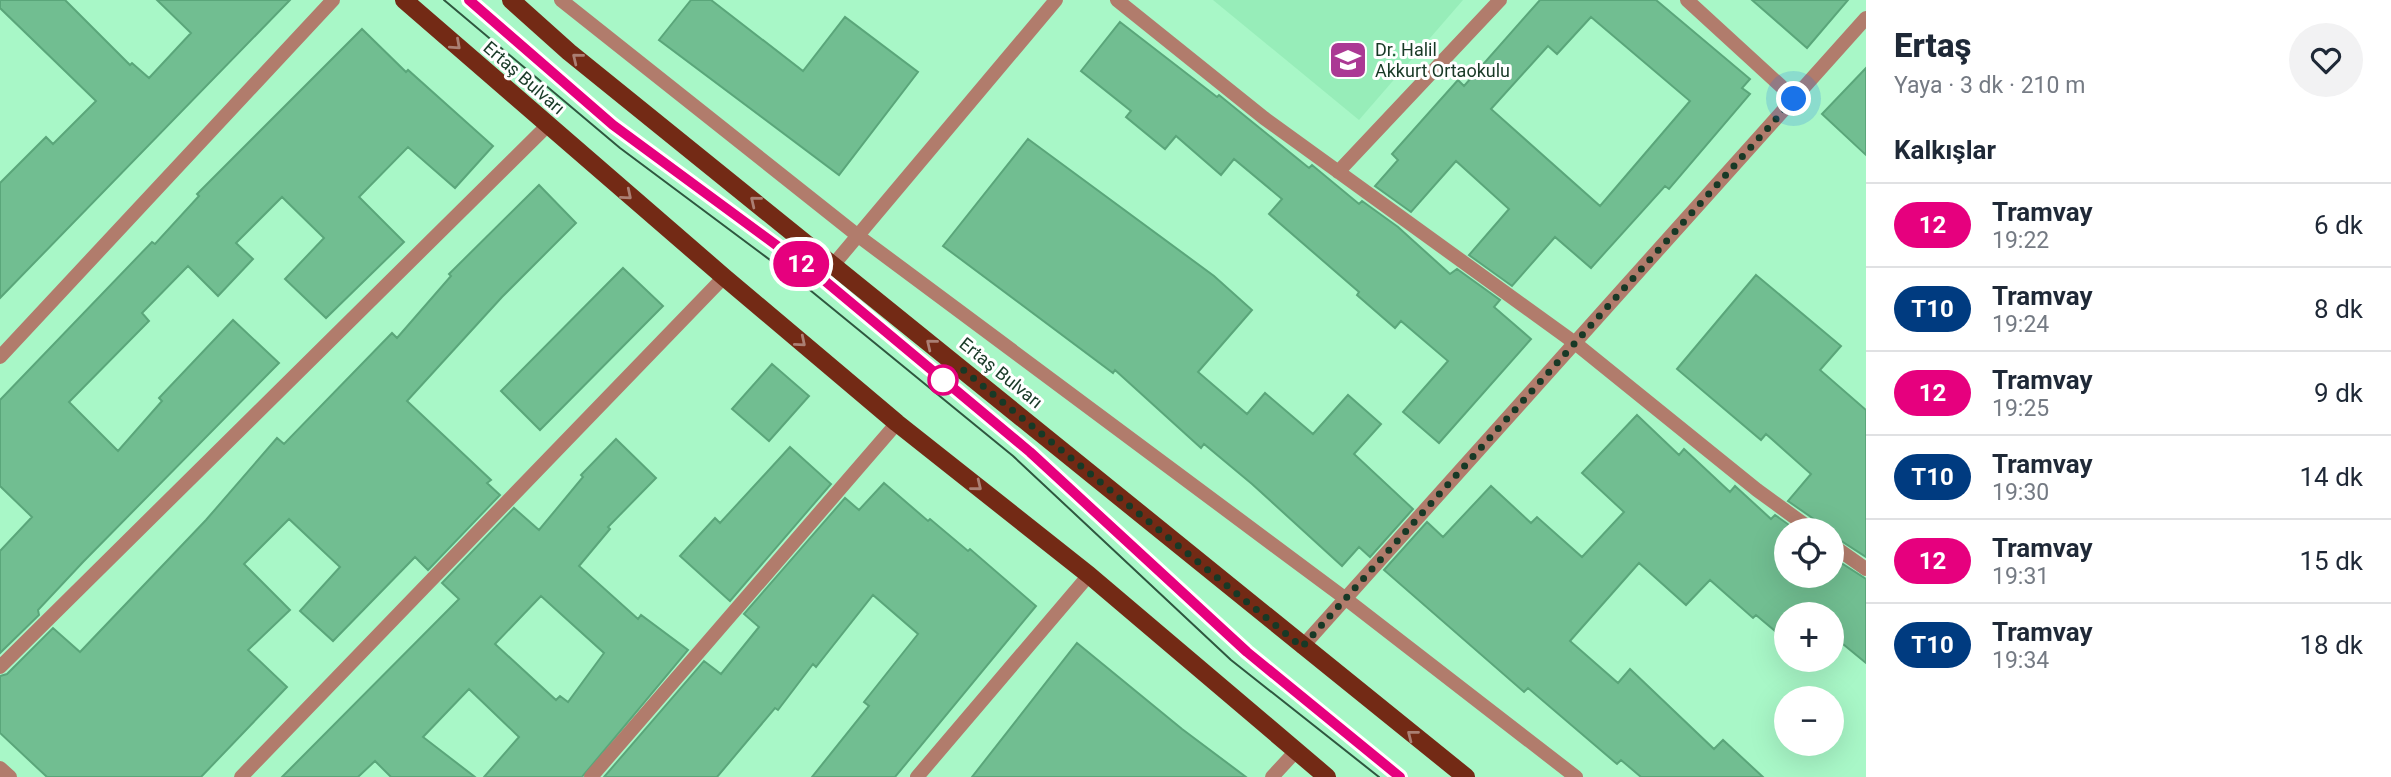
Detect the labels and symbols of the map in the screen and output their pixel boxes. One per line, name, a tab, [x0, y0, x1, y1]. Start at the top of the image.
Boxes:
one-way arrow	[447, 37, 460, 49]
street label: Ertaş Bulvarı	[479, 37, 569, 119]
school or university icon: Dr. Halil Akkurt Ortaokulu	[1327, 39, 1369, 81]
place label: Dr. Halil Akkurt Ortaokulu	[1375, 39, 1510, 81]
one-way arrow	[573, 54, 586, 66]
your location	[1776, 81, 1811, 116]
one-way arrow	[619, 187, 632, 199]
one-way arrow	[750, 196, 762, 209]
line badge: 12	[770, 241, 832, 287]
street label: Ertaş Bulvarı	[956, 333, 1047, 412]
one-way arrow	[792, 334, 805, 346]
one-way arrow	[927, 340, 940, 352]
unlabelled marker	[928, 365, 958, 395]
one-way arrow	[968, 478, 981, 490]
one-way arrow	[1408, 730, 1420, 743]

